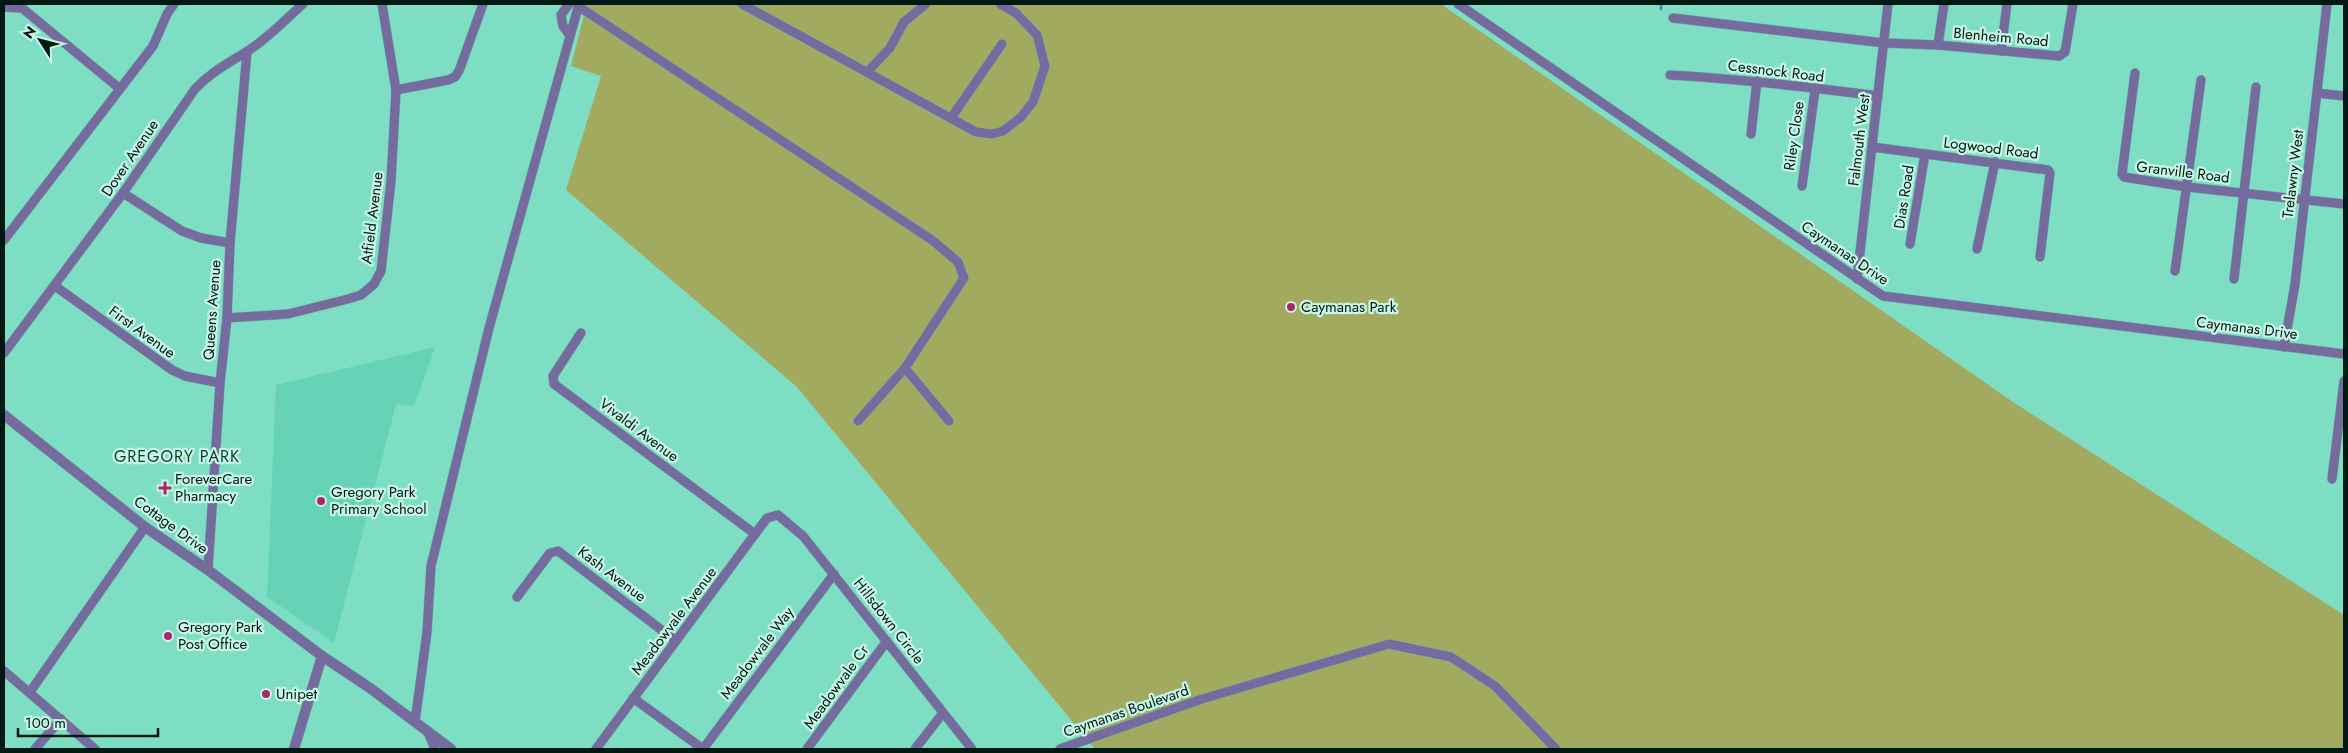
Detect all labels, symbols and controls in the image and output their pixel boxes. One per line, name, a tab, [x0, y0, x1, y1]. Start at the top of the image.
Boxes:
north arrow	[15, 15, 65, 65]
text: N	[18, 22, 41, 43]
street label: Blenheim Road	[1952, 22, 2050, 52]
street label: Cessnock Road	[1727, 54, 1825, 88]
street label: Falmouth West	[1842, 92, 1876, 187]
street label: Riley Close	[1778, 100, 1810, 172]
street label: Dover Avenue	[96, 115, 164, 201]
street label: Trelawny West	[2277, 128, 2309, 220]
street label: Logwood Road	[1942, 131, 2040, 165]
street label: Granville Road	[2135, 155, 2231, 189]
street label: Dias Road	[1888, 164, 1920, 230]
street label: Atfield Avenue	[355, 170, 389, 265]
street label: Caymanas Drive	[1797, 215, 1894, 291]
street label: Queens Avenue	[198, 259, 226, 361]
place label: Caymanas Park	[1301, 296, 1397, 318]
street label: First Avenue	[104, 300, 180, 364]
marker: Caymanas Park	[1285, 301, 1297, 313]
street label: Caymanas Drive	[2195, 311, 2299, 345]
street label: Vivaldi Avenue	[595, 393, 684, 467]
district label: GREGORY PARK	[114, 445, 240, 468]
place label: ForeverCare Pharmacy	[175, 468, 253, 507]
place label: Gregory Park Primary School	[331, 481, 427, 520]
marker: ForeverCare Pharmacy	[159, 482, 171, 494]
street label: Cottage Drive	[129, 491, 213, 560]
marker: Gregory Park Primary School	[315, 495, 327, 507]
street label: Kash Avenue	[573, 541, 651, 607]
street label: Meadowvale Avenue	[626, 562, 722, 680]
street label: Hillsdown Circle	[848, 573, 930, 669]
street label: Meadowvale Way	[715, 602, 799, 704]
place label: Gregory Park Post Office	[178, 616, 263, 655]
marker: Gregory Park Post Office	[162, 630, 174, 642]
street label: Meadowvale Cr	[798, 640, 875, 734]
street label: Caymanas Boulevard	[1060, 679, 1192, 743]
place label: Unipet	[276, 683, 317, 705]
marker: Unipet	[260, 688, 272, 700]
scale bar	[18, 706, 158, 738]
text: 100 m	[25, 712, 66, 734]

